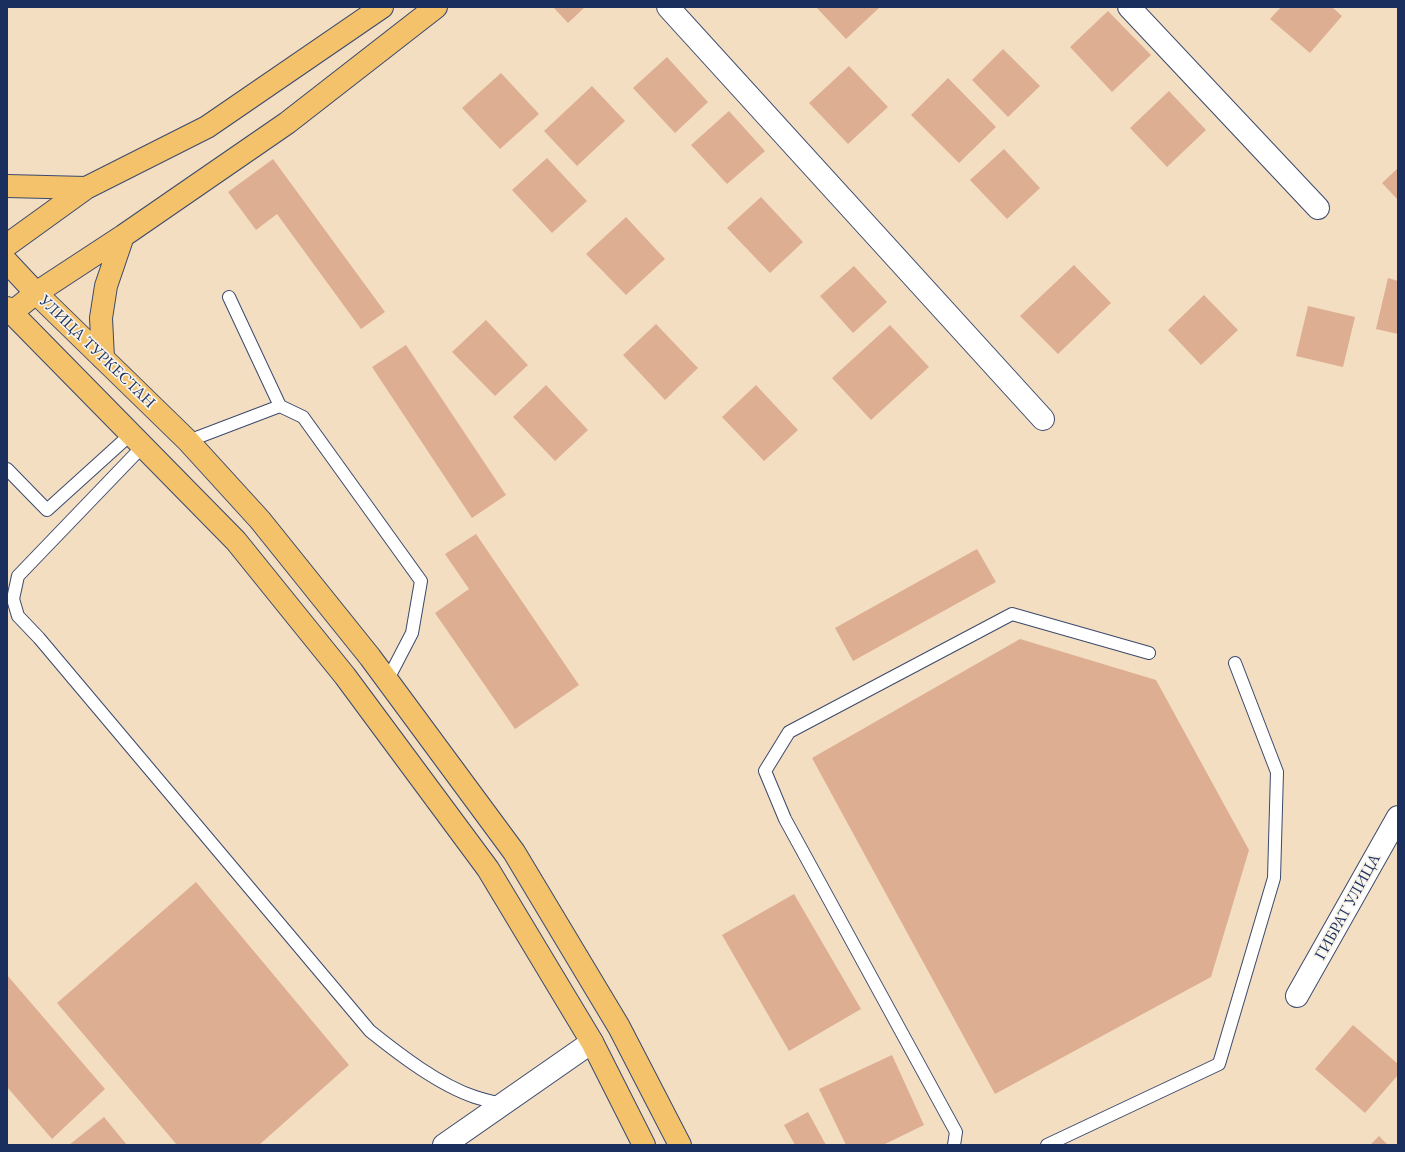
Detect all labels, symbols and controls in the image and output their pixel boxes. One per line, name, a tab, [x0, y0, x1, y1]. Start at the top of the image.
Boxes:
street label: УЛИЦА ТУРКЕСТАН	[35, 292, 159, 412]
street label: ГИБРАТ УЛИЦА	[1311, 851, 1385, 963]

